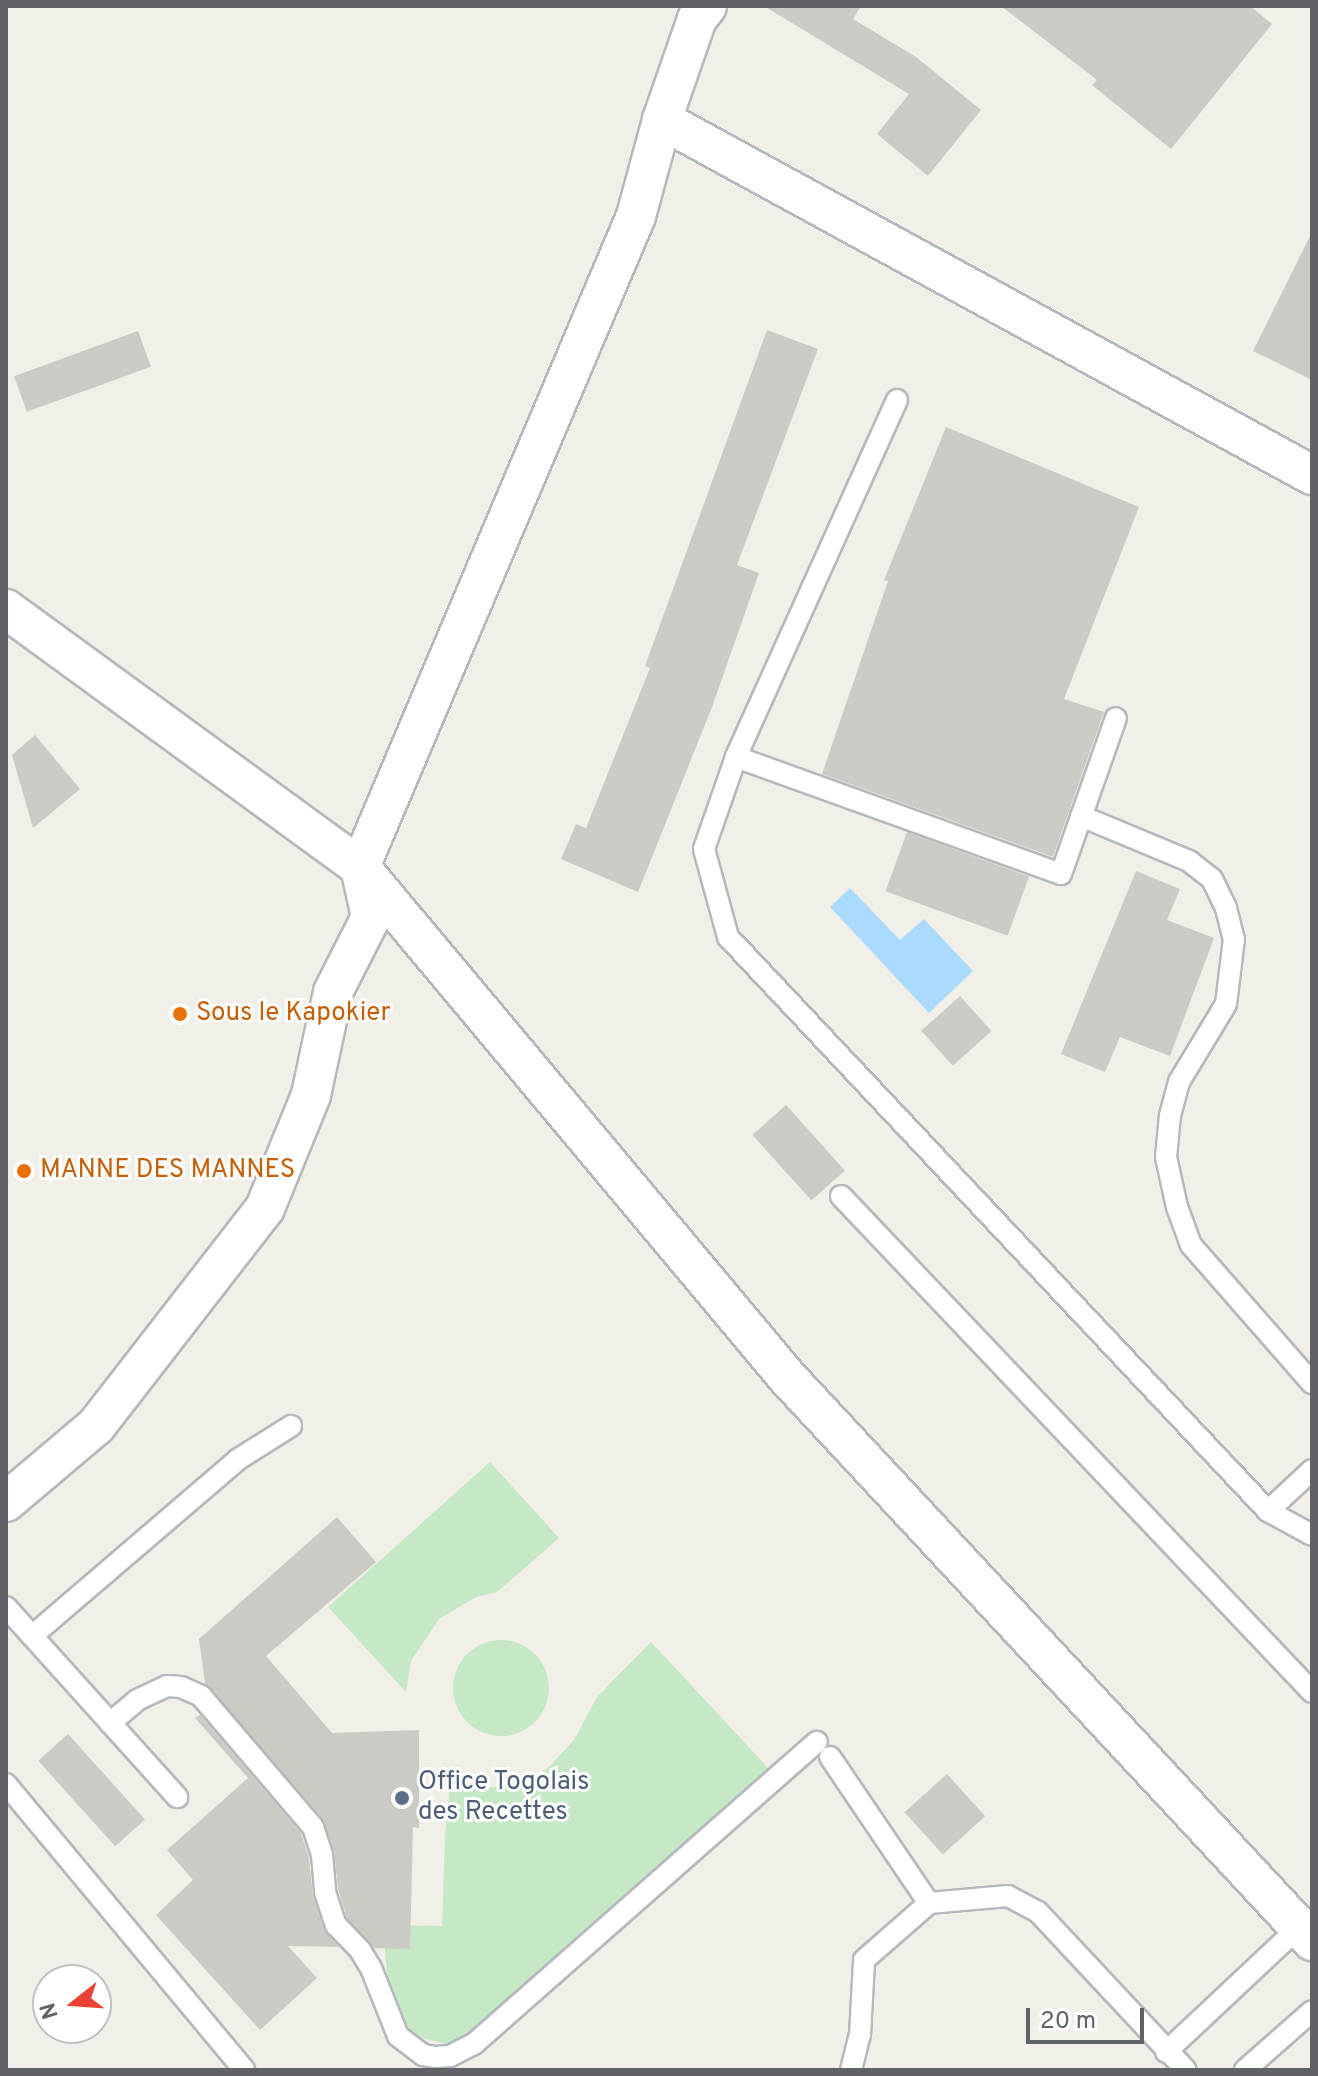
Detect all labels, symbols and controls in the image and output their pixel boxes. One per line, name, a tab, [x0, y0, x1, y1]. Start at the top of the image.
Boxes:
place label: Sous le Kapokier	[196, 998, 391, 1030]
marker: Sous le Kapokier	[171, 1005, 189, 1023]
place label: MANNE DES MANNES	[40, 1155, 295, 1187]
marker: MANNE DES MANNES	[15, 1162, 33, 1180]
place label: Office Togolais des Recettes	[418, 1767, 590, 1828]
marker: Office Togolais des Recettes	[393, 1789, 411, 1807]
north arrow	[32, 1964, 112, 2044]
scale bar	[1030, 1992, 1148, 2042]
text: N	[35, 1999, 66, 2022]
text: 20 m	[1040, 2007, 1096, 2037]

